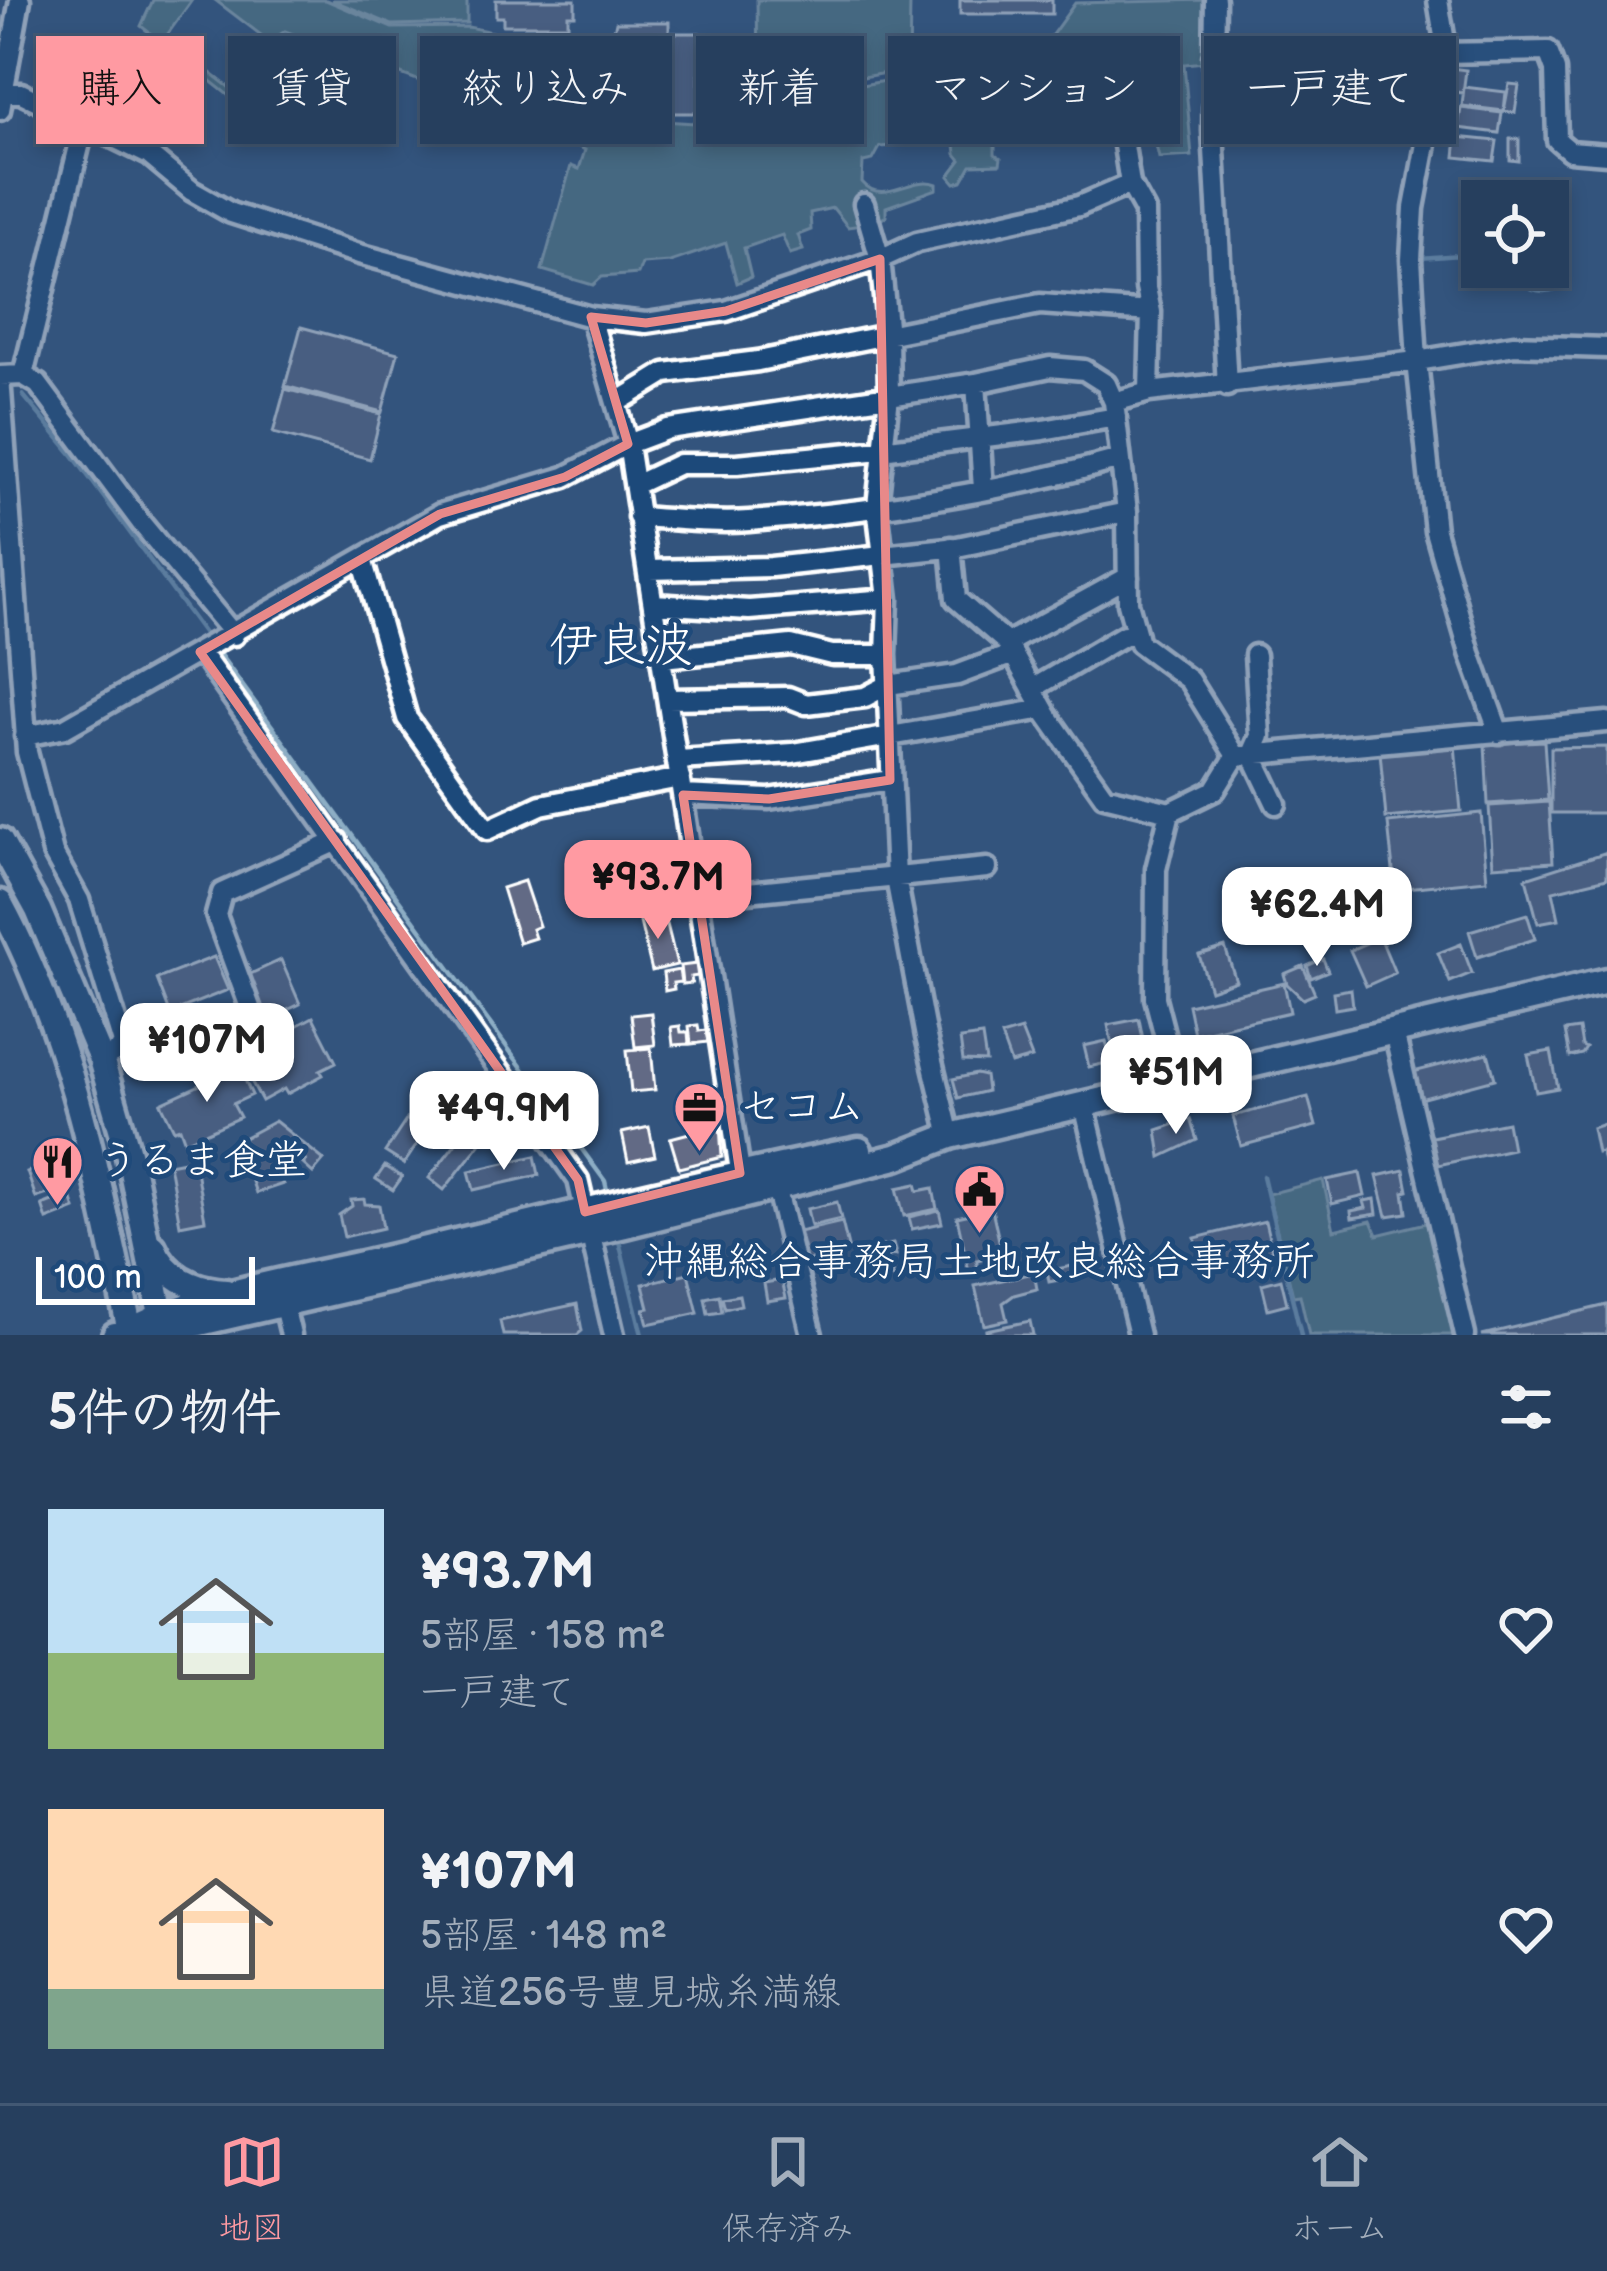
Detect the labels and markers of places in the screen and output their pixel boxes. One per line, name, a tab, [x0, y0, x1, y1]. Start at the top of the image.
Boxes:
pin: ¥93.7M	[560, 840, 756, 942]
pin: ¥62.4M	[1219, 867, 1415, 969]
pin: ¥107M	[123, 1003, 291, 1105]
pin: ¥51M	[1105, 1035, 1247, 1137]
pin: ¥49.9M	[406, 1071, 602, 1173]
office icon: セコム	[672, 1079, 728, 1153]
place label: セコム	[739, 1082, 865, 1133]
restaurant icon: うるま食堂	[30, 1133, 86, 1207]
place label: うるま食堂	[97, 1136, 307, 1187]
public building icon: 沖縄総合事務局土地改良総合事務所	[951, 1162, 1007, 1236]
place label: 沖縄総合事務局土地改良総合事務所	[643, 1237, 1315, 1288]

